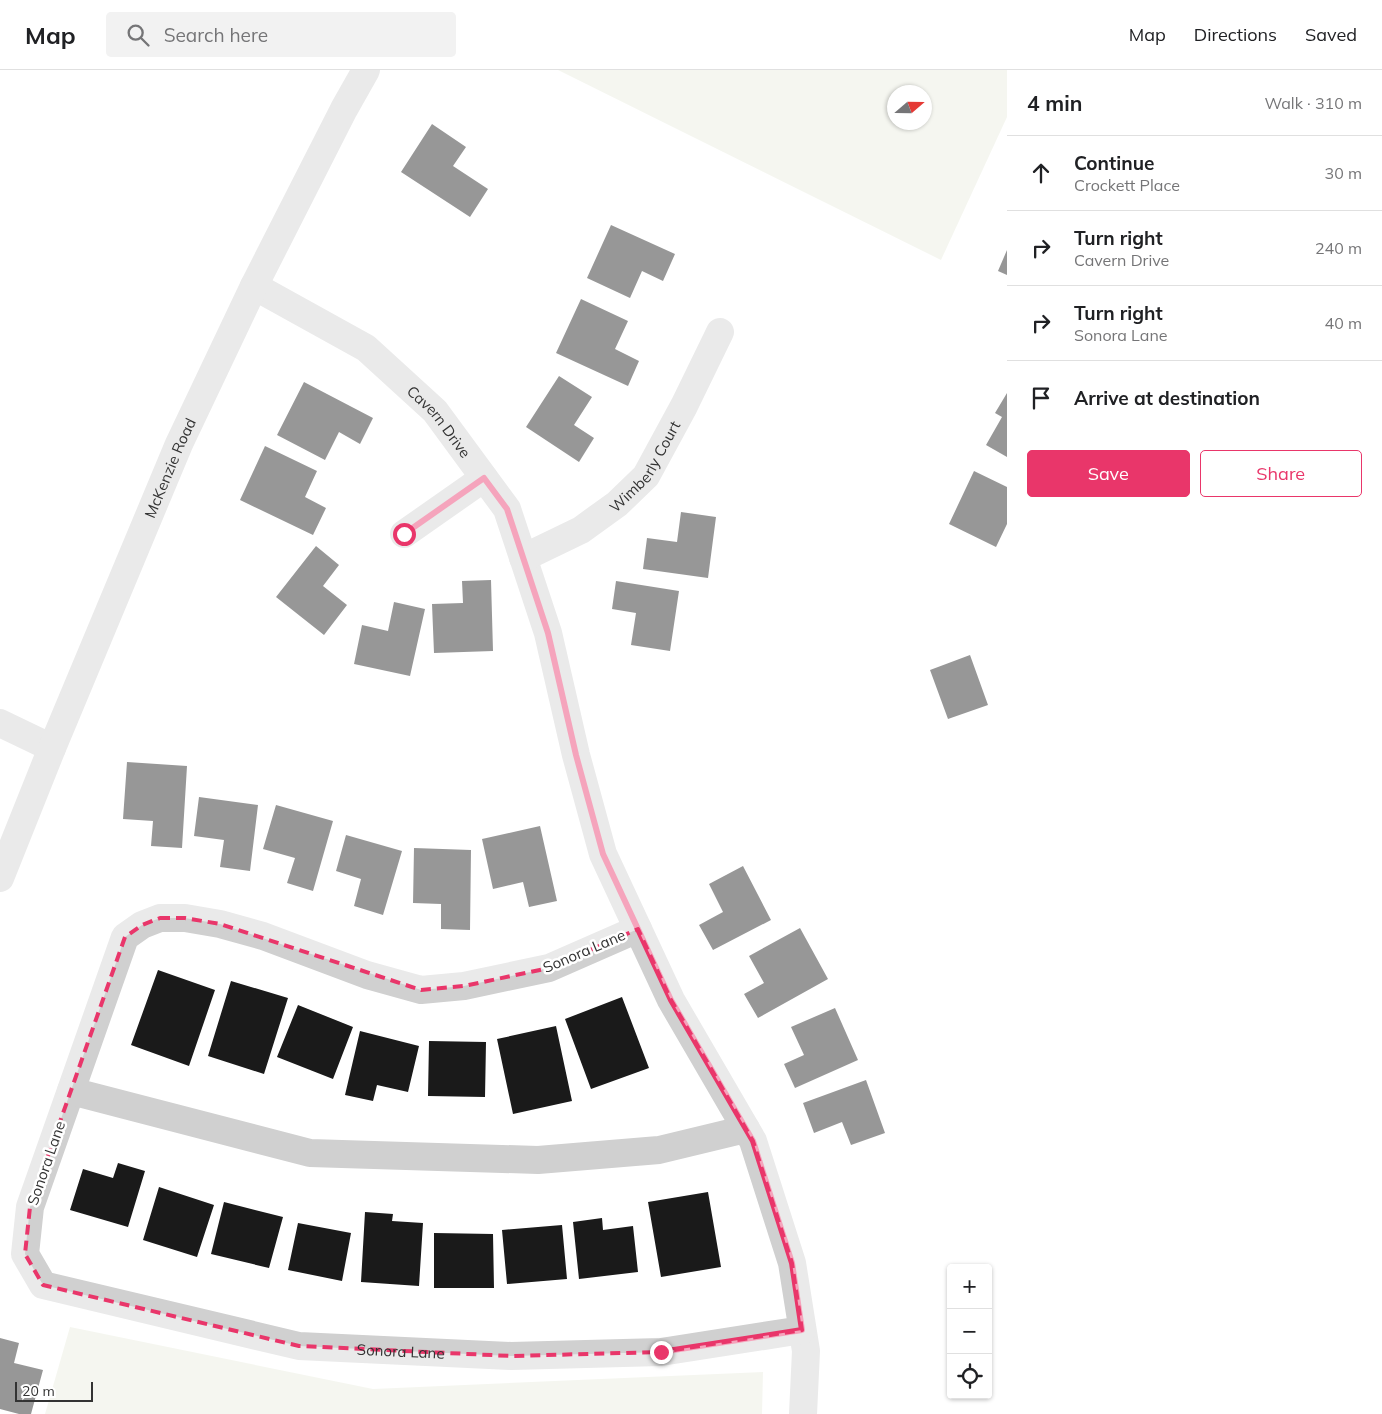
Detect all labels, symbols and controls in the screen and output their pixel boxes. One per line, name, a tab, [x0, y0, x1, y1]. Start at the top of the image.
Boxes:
search box	[106, 12, 456, 57]
text: Map	[25, 20, 76, 50]
icon: search	[124, 21, 152, 49]
text: Search here	[164, 23, 268, 47]
text: Map	[1129, 23, 1166, 46]
text: Directions	[1194, 23, 1277, 46]
text: Saved	[1305, 23, 1357, 46]
north arrow	[887, 85, 932, 130]
text: 4 min	[1027, 90, 1082, 116]
text: Walk · 310 m	[1264, 93, 1362, 113]
text: Continue	[1074, 151, 1154, 175]
icon: ahead	[1027, 159, 1055, 187]
text: 30 m	[1325, 163, 1362, 183]
text: Crockett Place	[1074, 175, 1180, 195]
text: Turn right	[1074, 226, 1163, 250]
icon: right	[1027, 234, 1055, 262]
text: 240 m	[1315, 238, 1362, 258]
text: Cavern Drive	[1074, 250, 1169, 270]
text: Turn right	[1074, 301, 1163, 325]
icon: right	[1027, 309, 1055, 337]
text: 40 m	[1325, 313, 1362, 333]
text: Sonora Lane	[1074, 325, 1168, 345]
street label: Cavern Drive	[403, 381, 475, 461]
icon: arrive	[1027, 384, 1055, 412]
text: Arrive at destination	[1074, 386, 1260, 410]
street label: McKenzie Road	[140, 415, 200, 520]
street label: Wimberly Court	[605, 417, 684, 516]
button: Save	[1027, 450, 1190, 497]
button: Share	[1200, 450, 1362, 497]
route start	[393, 523, 416, 546]
street label: Sonora Lane	[540, 925, 628, 977]
street label: Sonora Lane	[23, 1118, 69, 1208]
map controls	[947, 1264, 992, 1399]
button: +	[947, 1264, 992, 1309]
button: −	[947, 1309, 992, 1354]
street label: Sonora Lane	[356, 1339, 445, 1362]
route end	[650, 1341, 673, 1364]
button: locate	[947, 1354, 992, 1399]
scale bar	[15, 1379, 92, 1402]
text: 20 m	[22, 1382, 55, 1400]

